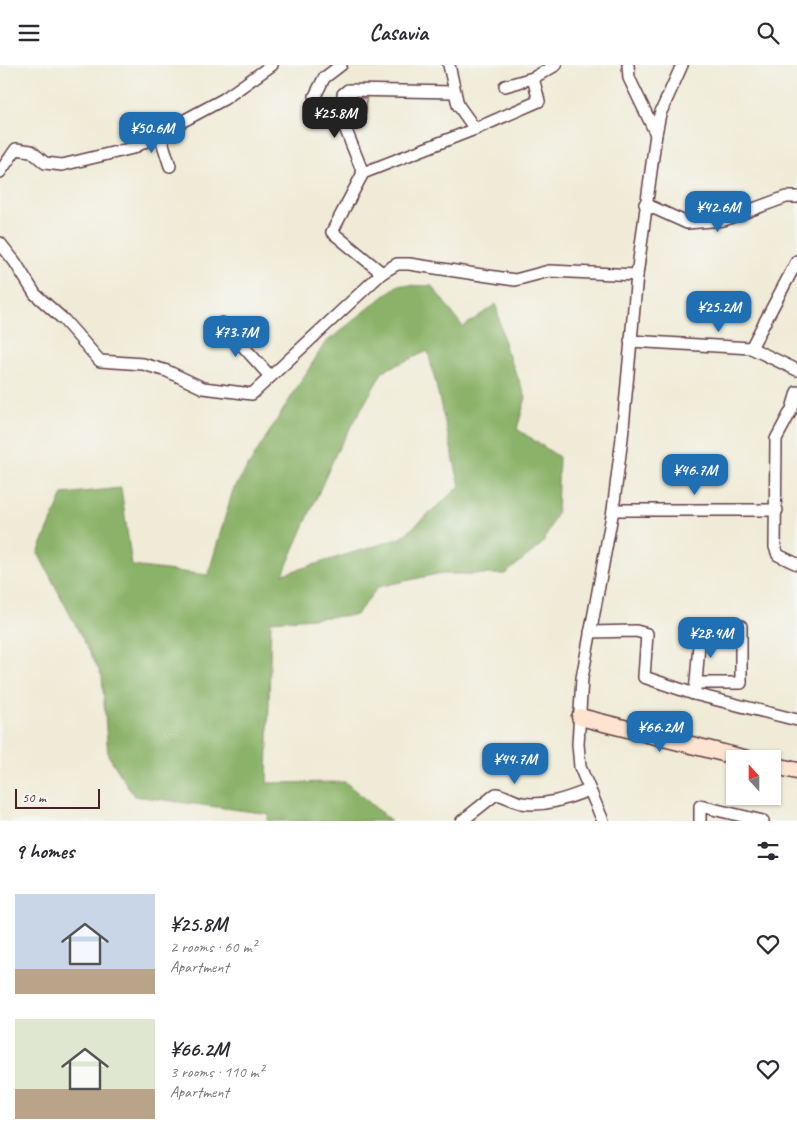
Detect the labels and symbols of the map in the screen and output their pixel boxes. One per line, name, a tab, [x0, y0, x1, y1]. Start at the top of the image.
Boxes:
pin: ¥25.8M	[294, 97, 376, 139]
pin: ¥50.6M	[111, 111, 193, 154]
pin: ¥42.6M	[677, 191, 759, 233]
pin: ¥25.2M	[678, 291, 760, 333]
pin: ¥73.7M	[195, 315, 277, 358]
pin: ¥46.7M	[654, 453, 736, 496]
pin: ¥28.4M	[670, 617, 752, 659]
pin: ¥66.2M	[619, 711, 701, 753]
pin: ¥44.7M	[474, 743, 556, 785]
north arrow	[726, 750, 781, 805]
scale bar	[15, 786, 100, 809]

